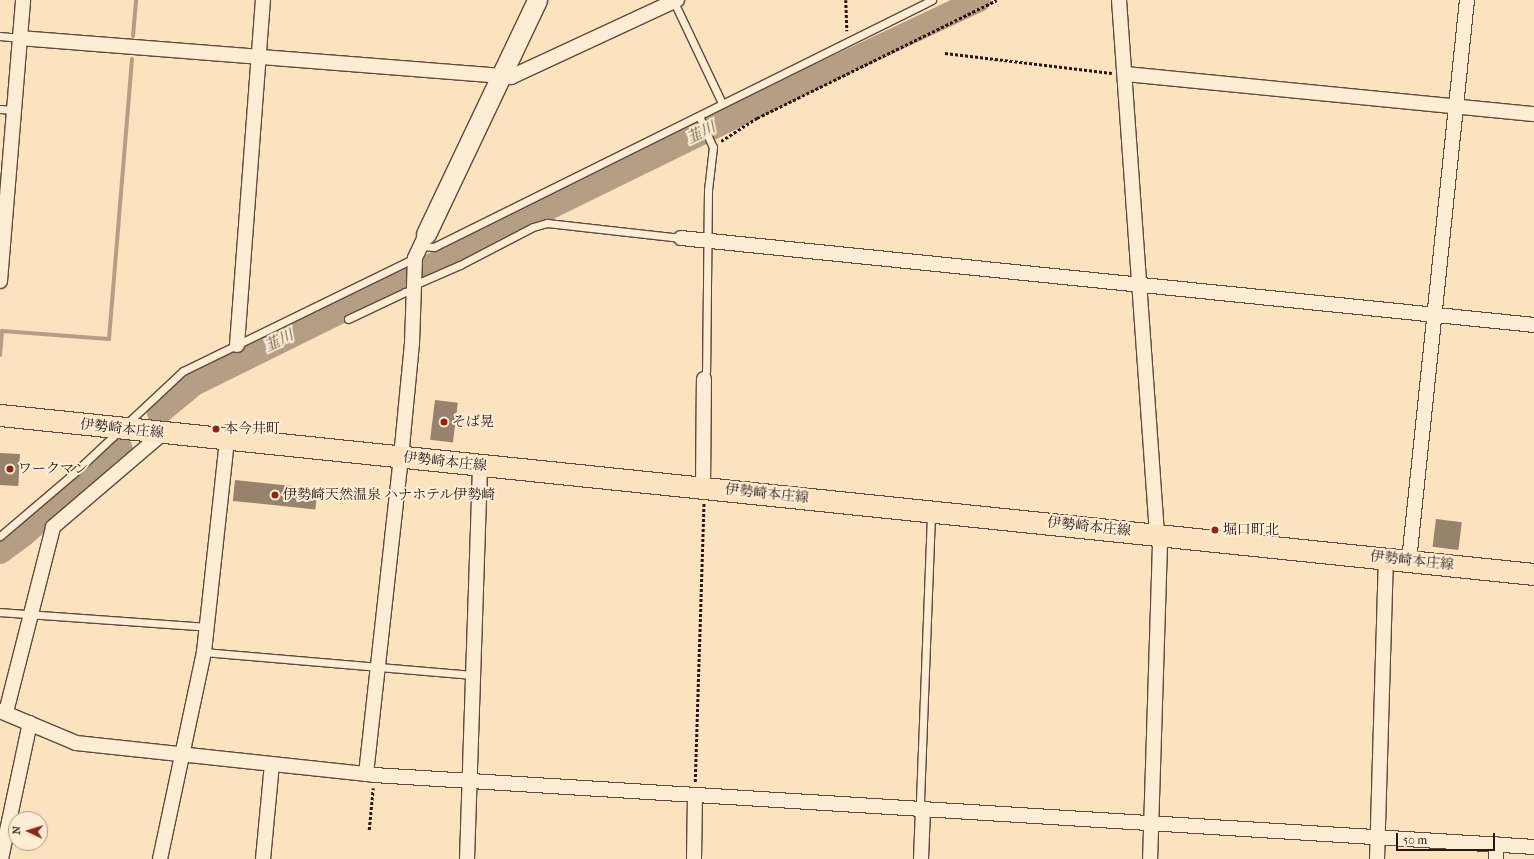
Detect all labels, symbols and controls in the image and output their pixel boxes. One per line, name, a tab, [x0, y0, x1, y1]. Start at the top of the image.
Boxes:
water label: 韮川	[684, 118, 718, 148]
water label: 韮川	[262, 326, 296, 356]
place label: そば晃	[452, 414, 494, 430]
street label: 伊勢崎本庄線	[79, 416, 165, 442]
marker: そば晃	[439, 417, 449, 427]
place label: 本今井町	[224, 421, 280, 437]
marker: 本今井町	[211, 424, 221, 434]
street label: 伊勢崎本庄線	[402, 449, 488, 475]
place label: ワークマン	[18, 461, 88, 477]
marker: ワークマン	[5, 464, 15, 474]
street label: 伊勢崎本庄線	[724, 481, 810, 507]
place label: 伊勢崎天然温泉 ハナホテル伊勢崎	[283, 487, 496, 503]
marker: 伊勢崎天然温泉 ハナホテル伊勢崎	[270, 490, 280, 500]
street label: 伊勢崎本庄線	[1046, 514, 1132, 540]
place label: 堀口町北	[1223, 522, 1279, 538]
marker: 堀口町北	[1210, 525, 1220, 535]
street label: 伊勢崎本庄線	[1369, 548, 1455, 574]
north arrow	[8, 811, 48, 851]
scale bar	[1398, 825, 1497, 851]
text: N	[10, 826, 23, 835]
text: 50 m	[1403, 833, 1427, 847]

